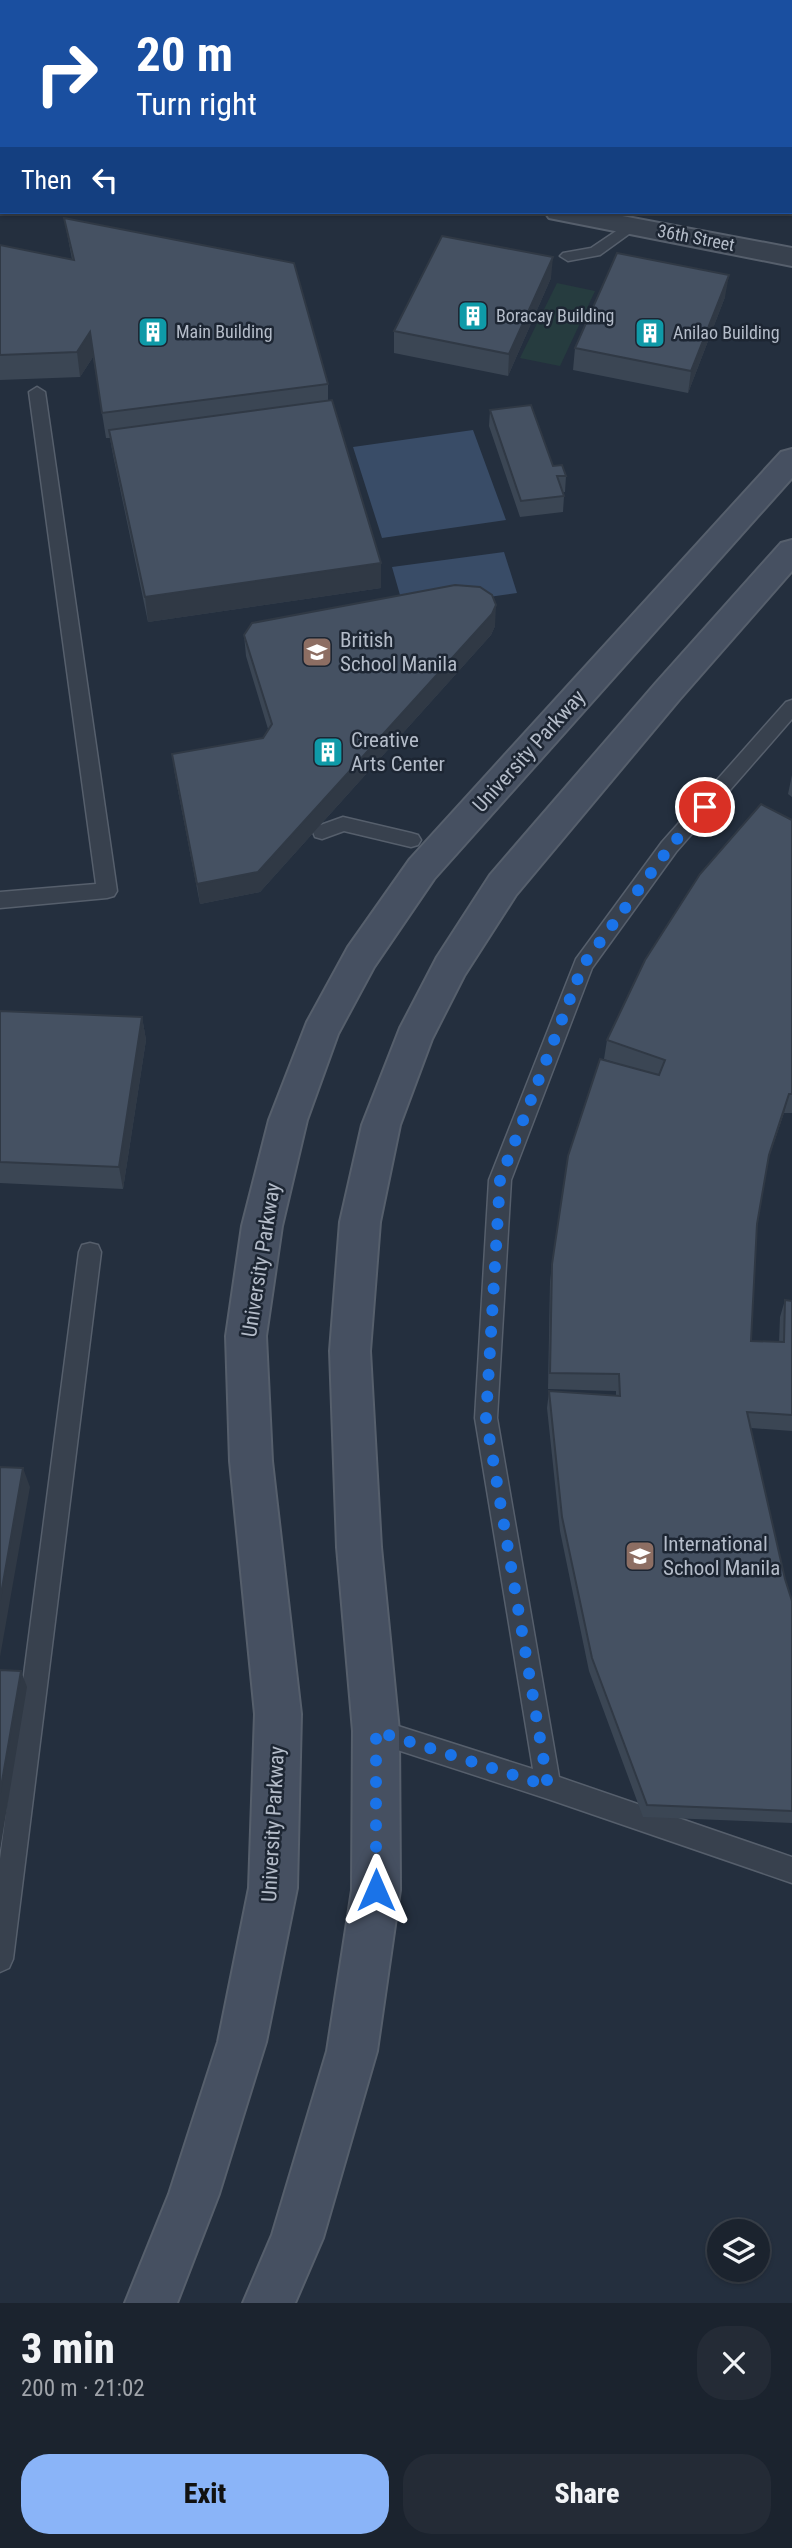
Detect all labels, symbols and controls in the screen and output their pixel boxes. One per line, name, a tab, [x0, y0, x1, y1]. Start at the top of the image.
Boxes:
text: 20 m	[136, 26, 233, 83]
icon: right	[21, 28, 112, 119]
text: Turn right	[136, 85, 257, 123]
icon: left	[86, 161, 124, 199]
text: Then	[21, 165, 72, 195]
street label: 36th Street	[656, 220, 736, 255]
building icon: Boracay Building	[456, 299, 490, 333]
place label: Boracay Building	[496, 305, 615, 326]
building icon: Main Building	[136, 315, 170, 349]
building icon: Anilao Building	[633, 316, 667, 350]
place label: Main Building	[176, 321, 273, 342]
place label: Anilao Building	[673, 322, 780, 343]
place label: British School Manila	[340, 628, 457, 676]
school or university icon: British School Manila	[300, 635, 334, 669]
street label: University Parkway	[468, 685, 590, 817]
place label: Creative Arts Center	[351, 728, 445, 776]
building icon: Creative Arts Center	[311, 735, 345, 769]
pin	[675, 777, 735, 837]
icon: arrive	[686, 788, 724, 826]
street label: University Parkway	[237, 1181, 285, 1339]
place label: International School Manila	[663, 1532, 780, 1580]
school or university icon: International School Manila	[623, 1539, 657, 1573]
street label: University Parkway	[257, 1745, 289, 1902]
position arrow	[339, 1853, 413, 1927]
map controls	[707, 2219, 770, 2282]
button: layers	[707, 2219, 770, 2282]
text: 3 min	[21, 2324, 115, 2373]
button: close	[697, 2326, 771, 2400]
text: 200 m · 21:02	[21, 2375, 145, 2402]
button: Exit	[21, 2454, 389, 2534]
button: Share	[403, 2454, 771, 2534]

